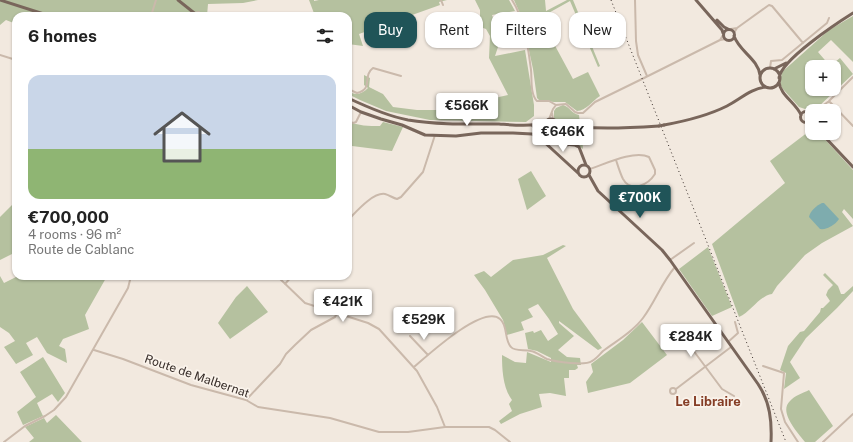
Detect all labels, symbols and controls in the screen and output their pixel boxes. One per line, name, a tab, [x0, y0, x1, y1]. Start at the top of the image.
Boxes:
chip: Buy	[364, 12, 417, 48]
chip: Rent	[425, 12, 483, 48]
chip: Filters	[491, 12, 561, 48]
chip: New	[569, 12, 626, 48]
icon: filters	[314, 25, 336, 47]
text: 6 homes	[28, 26, 97, 46]
map controls	[805, 60, 841, 140]
button: +	[805, 60, 841, 96]
pin: €566K	[439, 93, 495, 127]
text: €566K	[445, 98, 489, 113]
icon: home	[146, 101, 218, 173]
button: −	[805, 104, 841, 140]
pin: €646K	[535, 119, 591, 153]
text: €646K	[541, 124, 585, 139]
pin: €700K	[612, 185, 668, 219]
text: €700K	[619, 190, 661, 205]
text: €700,000	[28, 207, 109, 227]
text: 4 rooms · 96 m²	[28, 227, 121, 242]
text: Route de Cablanc	[28, 242, 134, 257]
pin: €421K	[315, 289, 371, 323]
text: €421K	[323, 294, 363, 309]
pin: €529K	[396, 307, 452, 341]
text: €529K	[402, 312, 446, 327]
pin: €284K	[663, 324, 719, 358]
text: €284K	[669, 329, 713, 344]
street label: Route de Malbernat	[143, 352, 252, 401]
district label: Le Libraire	[675, 394, 741, 409]

